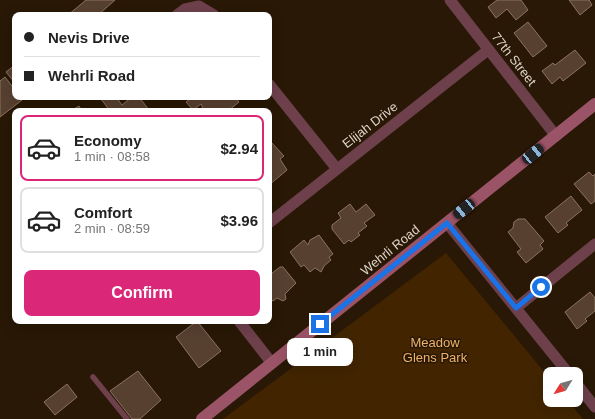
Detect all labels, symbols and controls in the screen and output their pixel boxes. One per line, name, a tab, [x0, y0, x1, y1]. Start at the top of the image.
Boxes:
text: Nevis Drive	[48, 29, 130, 46]
street label: 77th Street	[489, 29, 540, 89]
text: Wehrli Road	[48, 67, 135, 84]
street label: Elijah Drive	[339, 99, 401, 151]
icon: car	[26, 130, 62, 166]
text: Economy	[74, 132, 142, 149]
text: $2.94	[220, 140, 258, 157]
car	[520, 142, 546, 166]
text: 1 min · 08:58	[74, 149, 150, 164]
car	[451, 197, 477, 221]
icon: car	[26, 202, 62, 238]
text: Comfort	[74, 204, 132, 221]
text: $3.96	[220, 212, 258, 229]
text: 2 min · 08:59	[74, 221, 150, 236]
street label: Wehrli Road	[358, 222, 422, 278]
button: Confirm	[24, 270, 260, 316]
route start	[532, 278, 550, 296]
route end	[311, 315, 329, 333]
park label: Meadow Glens Park	[403, 335, 468, 365]
callout: 1 min	[287, 338, 353, 366]
text: 1 min	[303, 344, 337, 359]
north arrow	[543, 367, 583, 407]
map controls	[543, 367, 583, 407]

